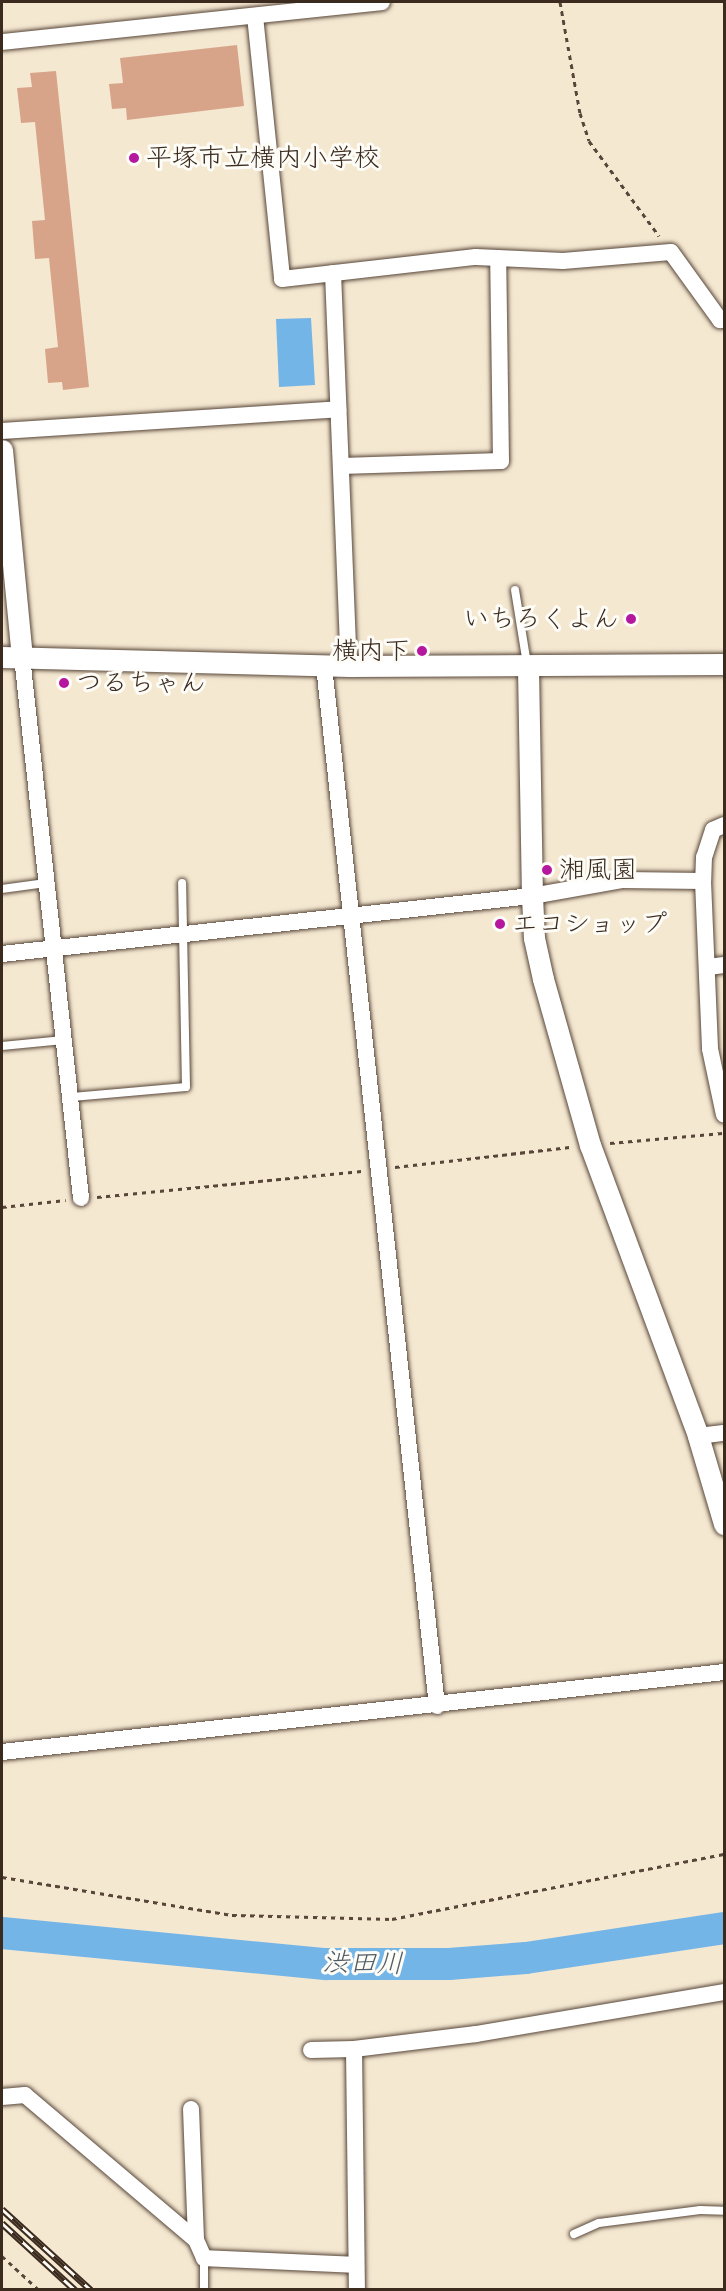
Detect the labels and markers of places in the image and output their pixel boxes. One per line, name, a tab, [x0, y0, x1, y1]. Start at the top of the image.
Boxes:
place label: 平塚市立横内小学校	[146, 142, 380, 174]
marker: 平塚市立横内小学校	[127, 151, 141, 165]
place label: いちろくよん	[463, 603, 619, 635]
marker: いちろくよん	[624, 612, 638, 626]
place label: 横内下	[332, 635, 410, 667]
marker: 横内下	[415, 644, 429, 658]
place label: つるちゃん	[76, 667, 206, 699]
marker: つるちゃん	[57, 676, 71, 690]
place label: 湘風園	[559, 854, 637, 886]
marker: 湘風園	[540, 863, 554, 877]
place label: エコショップ	[512, 908, 668, 940]
marker: エコショップ	[493, 917, 507, 931]

